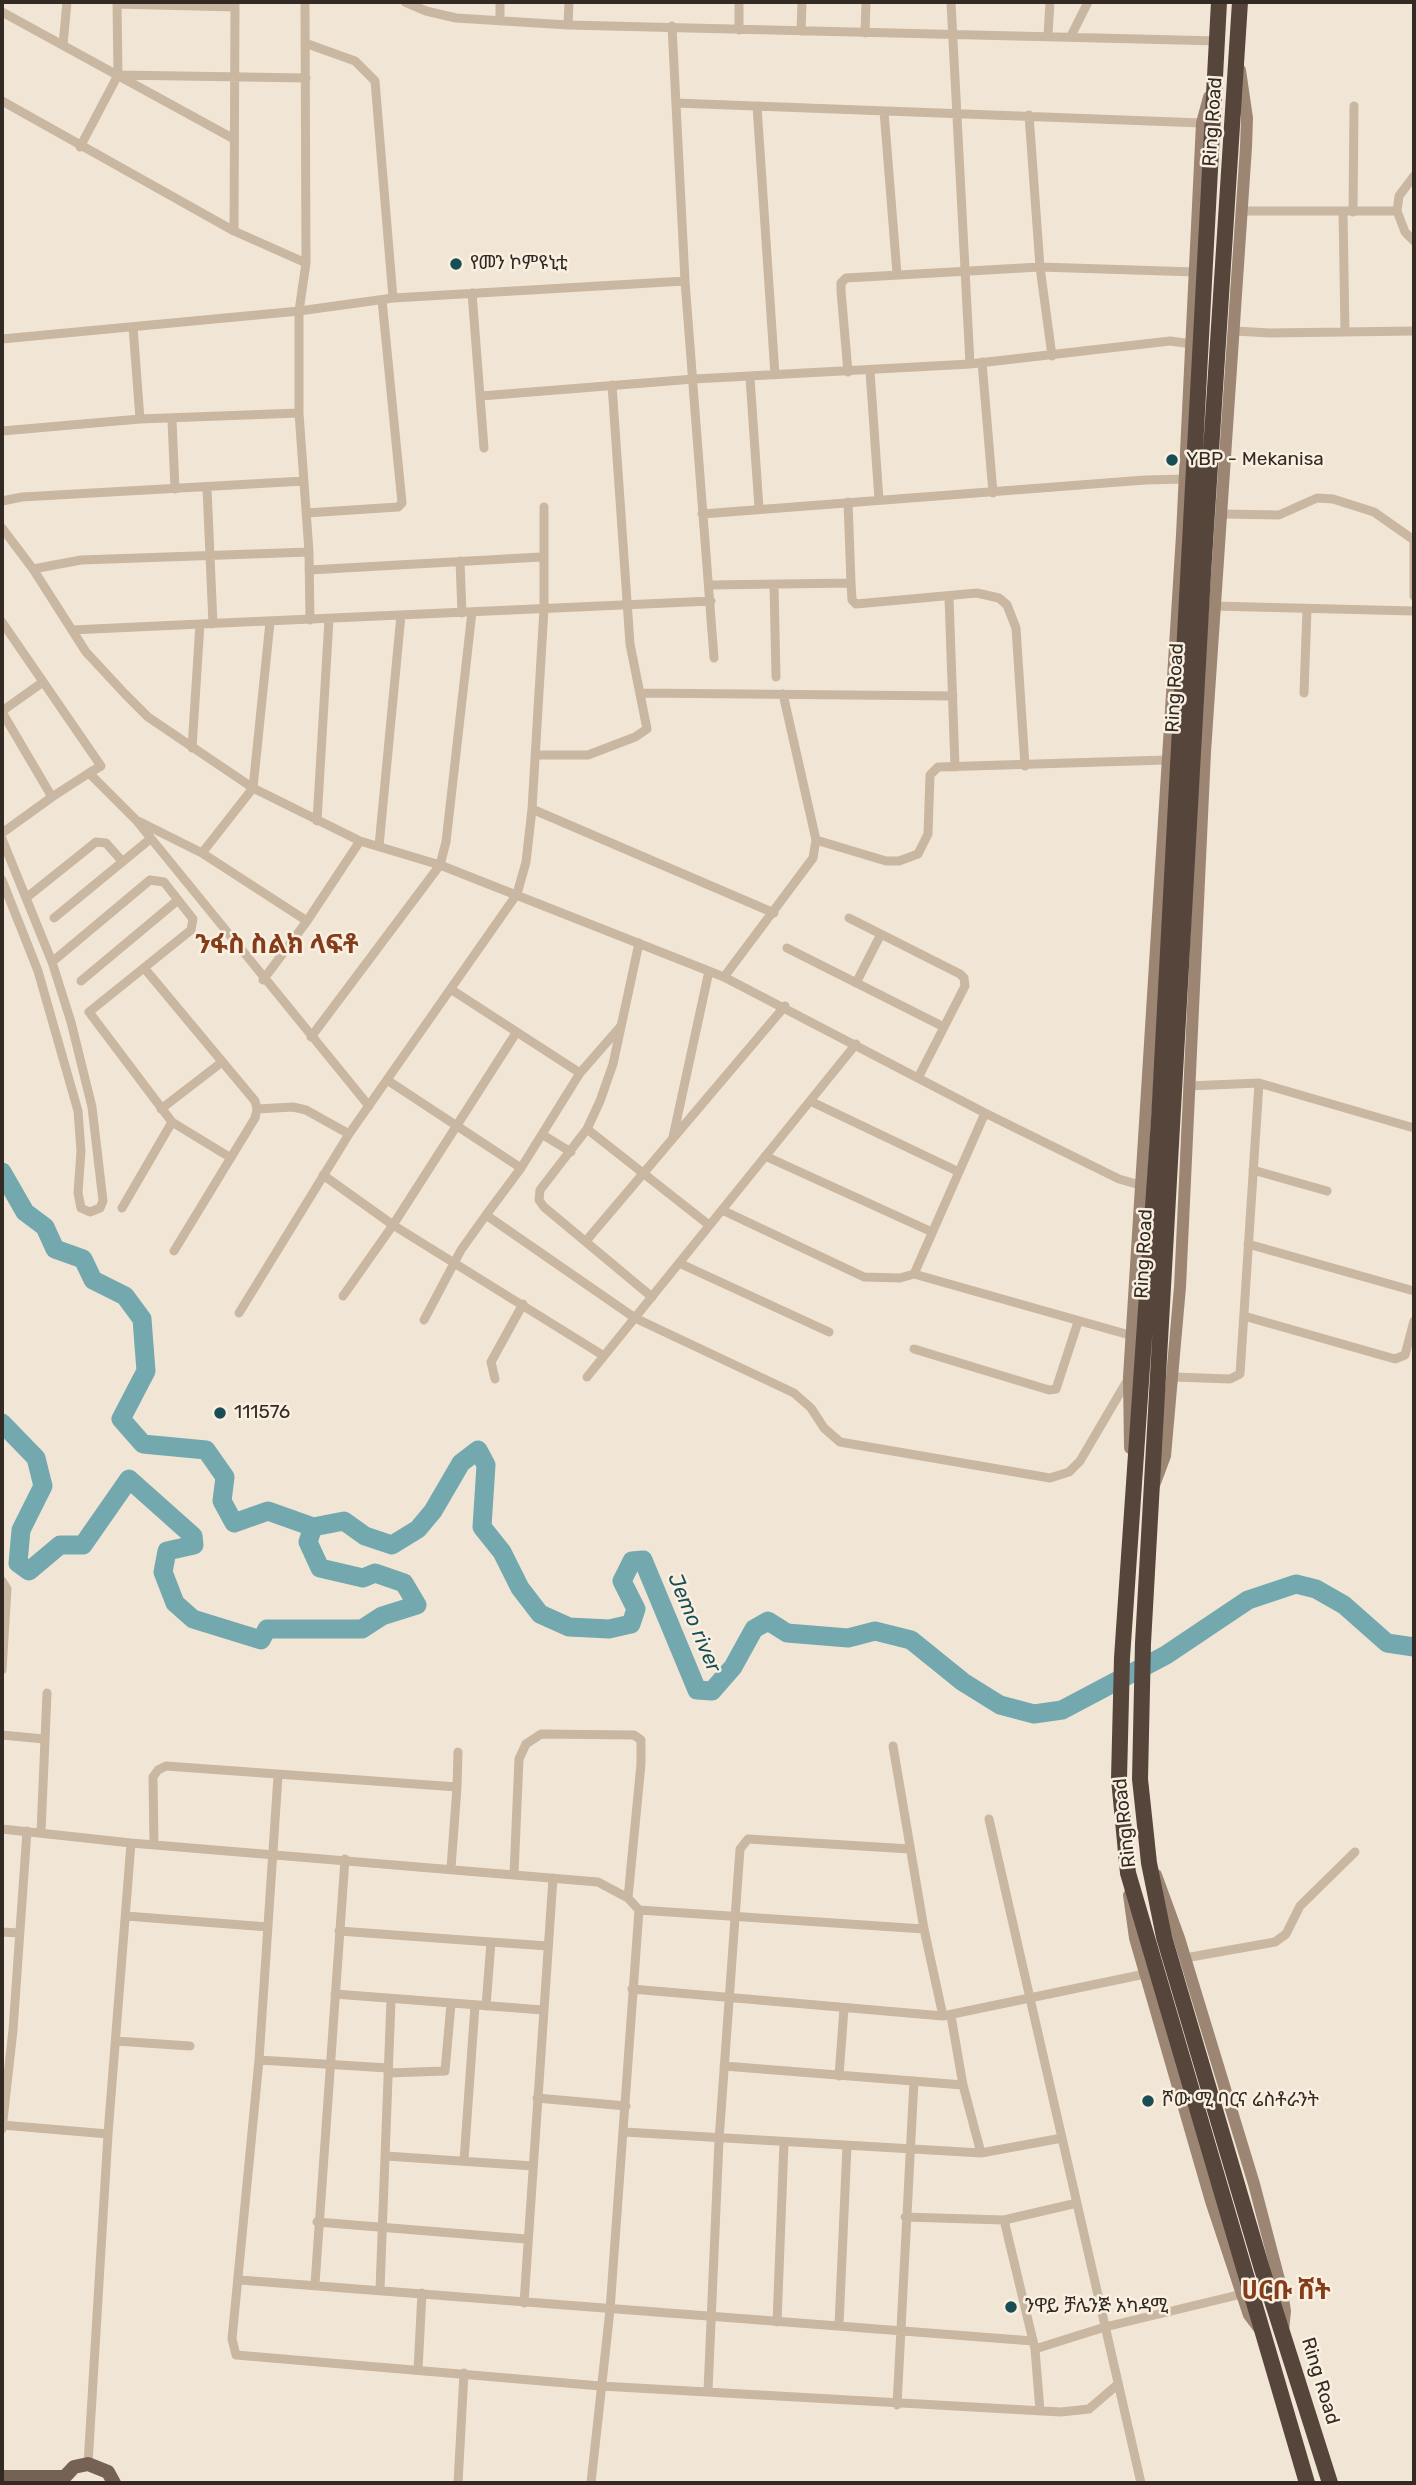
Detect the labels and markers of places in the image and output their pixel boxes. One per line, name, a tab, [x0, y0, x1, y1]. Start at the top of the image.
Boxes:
place label: የመን ኮምዩኒቲ	[470, 253, 568, 275]
marker: የመን ኮምዩኒቲ	[448, 256, 464, 272]
place label: YBP - Mekanisa	[1186, 449, 1324, 471]
marker: YBP - Mekanisa	[1164, 452, 1180, 468]
place label: 111576	[234, 1402, 290, 1424]
marker: 111576	[212, 1405, 228, 1421]
place label: ሾው ሚ ባርና ሬስቶራንት	[1162, 2090, 1319, 2112]
marker: ሾው ሚ ባርና ሬስቶራንት	[1140, 2093, 1156, 2109]
place label: ንዋይ ቻሌንጅ አካዳሚ	[1025, 2296, 1168, 2318]
marker: ንዋይ ቻሌንጅ አካዳሚ	[1003, 2299, 1019, 2315]

